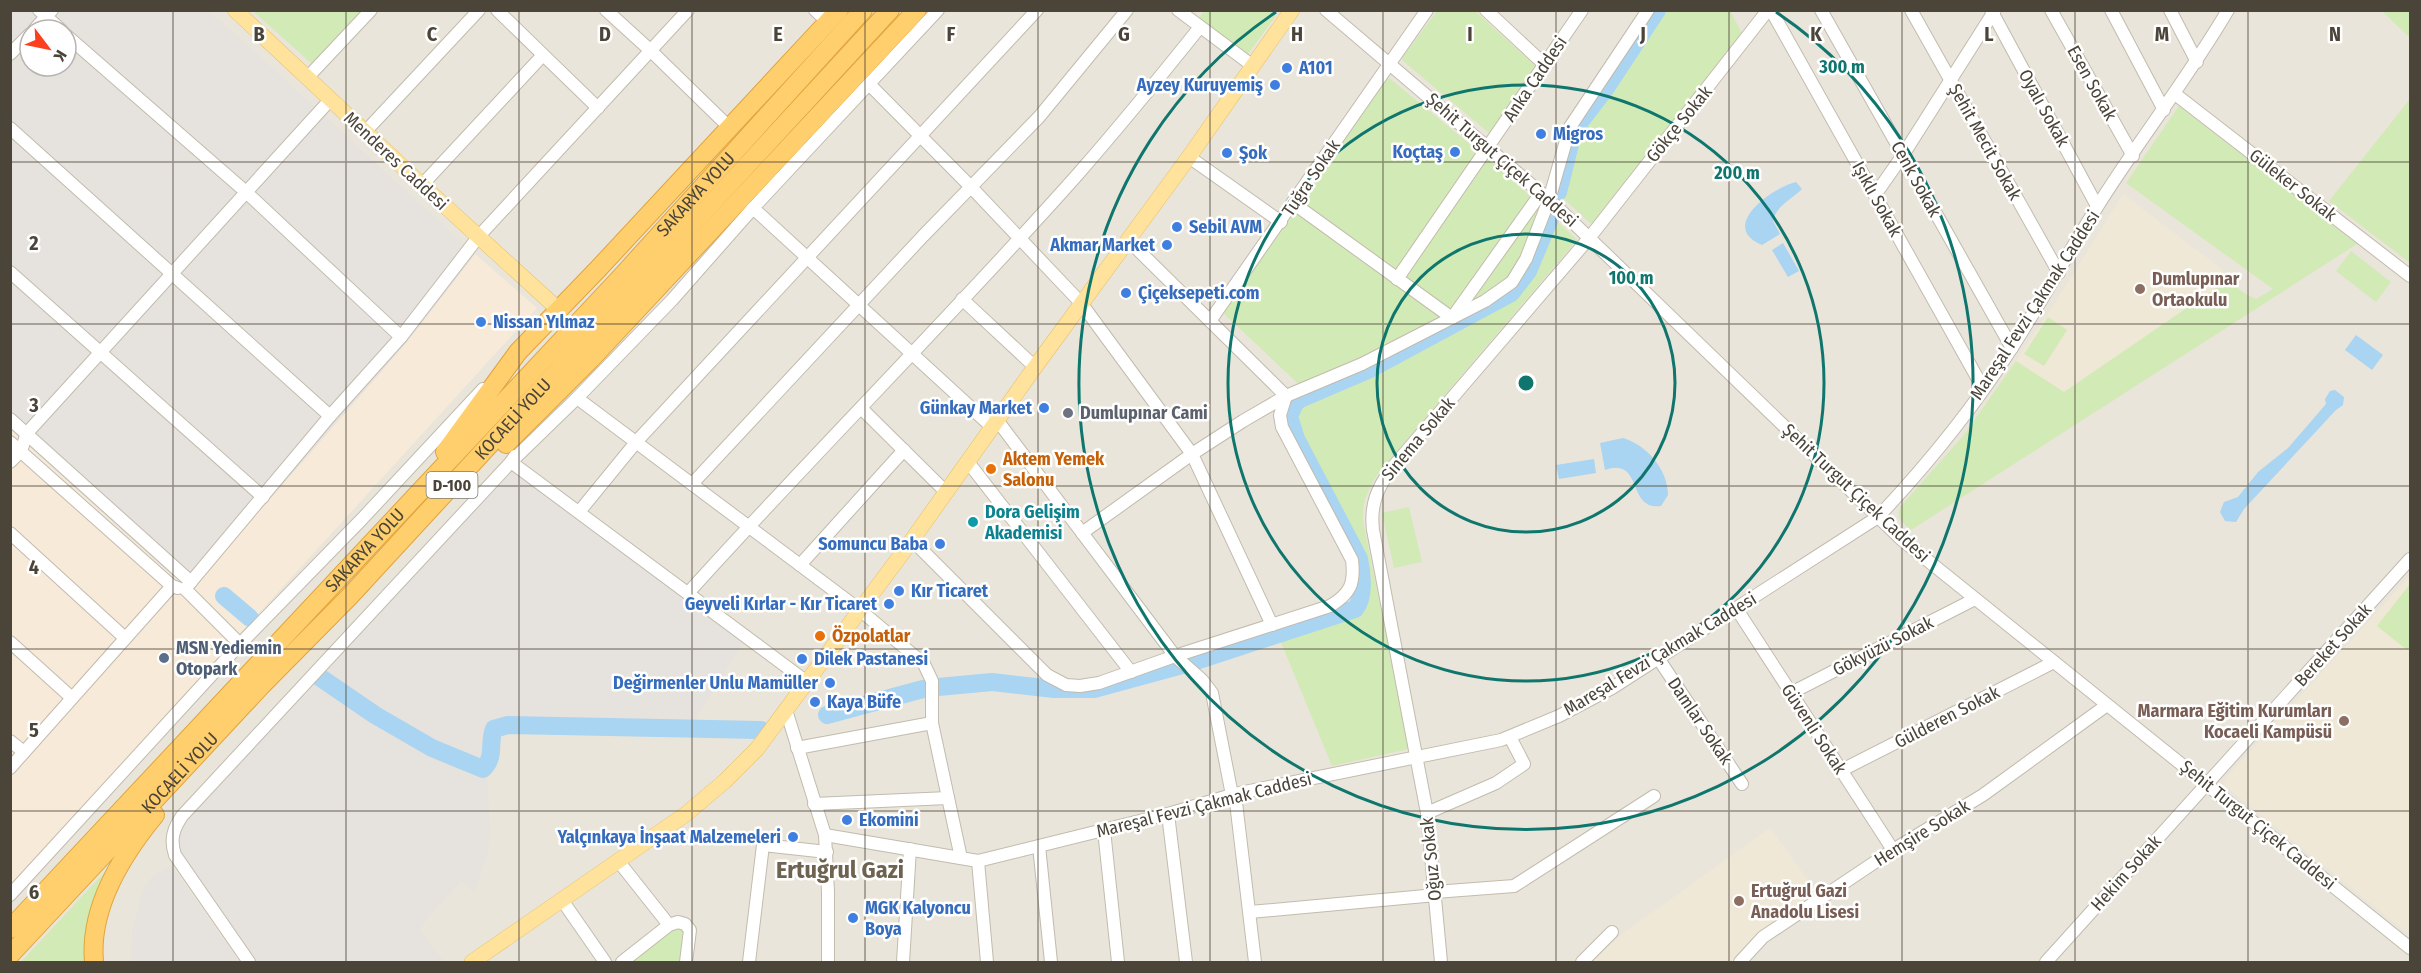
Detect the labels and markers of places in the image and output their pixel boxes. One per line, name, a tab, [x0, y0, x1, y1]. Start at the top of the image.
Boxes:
place label: A101	[1298, 57, 1333, 79]
marker: A101	[1280, 61, 1294, 75]
place label: Ayzey Kuruyemiş	[1136, 74, 1263, 96]
marker: Ayzey Kuruyemiş	[1268, 78, 1282, 92]
place label: Migros	[1553, 123, 1603, 145]
marker: Migros	[1534, 127, 1548, 141]
place label: Koçtaş	[1393, 141, 1443, 163]
place label: Şok	[1239, 142, 1268, 164]
marker: Koçtaş	[1448, 145, 1462, 159]
marker: Şok	[1220, 146, 1234, 160]
place label: Sebil AVM	[1189, 216, 1262, 238]
marker: Sebil AVM	[1170, 220, 1184, 234]
place label: Akmar Market	[1049, 234, 1156, 256]
marker: Akmar Market	[1160, 238, 1174, 252]
place label: Dumlupınar Ortaokulu	[2152, 268, 2240, 311]
place label: Çiçeksepeti.com	[1138, 282, 1259, 304]
marker: Dumlupınar Ortaokulu	[2133, 282, 2147, 296]
marker: Çiçeksepeti.com	[1119, 286, 1133, 300]
place label: Nissan Yılmaz	[493, 311, 595, 333]
marker: Nissan Yılmaz	[474, 315, 488, 329]
centre of rings	[1516, 373, 1536, 393]
place label: Günkay Market	[920, 397, 1033, 419]
marker: Günkay Market	[1037, 401, 1051, 415]
place label: Dumlupınar Cami	[1080, 402, 1208, 424]
marker: Dumlupınar Cami	[1061, 406, 1075, 420]
place label: Aktem Yemek Salonu	[1002, 448, 1105, 491]
marker: Aktem Yemek Salonu	[984, 462, 998, 476]
place label: Dora Gelişim Akademisi	[984, 501, 1080, 544]
marker: Dora Gelişim Akademisi	[966, 515, 980, 529]
place label: Somuncu Baba	[818, 533, 928, 555]
marker: Somuncu Baba	[933, 537, 947, 551]
place label: Kır Ticaret	[911, 580, 989, 602]
marker: Kır Ticaret	[892, 584, 906, 598]
place label: Geyveli Kırlar - Kır Ticaret	[685, 593, 878, 615]
marker: Geyveli Kırlar - Kır Ticaret	[882, 597, 896, 611]
place label: Özpolatlar	[832, 625, 911, 647]
marker: Özpolatlar	[813, 629, 827, 643]
place label: MSN Yediemin Otopark	[176, 637, 282, 680]
place label: Dilek Pastanesi	[814, 648, 928, 670]
marker: MSN Yediemin Otopark	[157, 651, 171, 665]
marker: Dilek Pastanesi	[795, 652, 809, 666]
place label: Değirmenler Unlu Mamüller	[613, 672, 818, 694]
marker: Değirmenler Unlu Mamüller	[823, 676, 837, 690]
place label: Kaya Büfe	[827, 691, 901, 713]
marker: Kaya Büfe	[808, 695, 822, 709]
place label: Marmara Eğitim Kurumları Kocaeli Kampüsü	[2138, 700, 2332, 743]
marker: Marmara Eğitim Kurumları Kocaeli Kampüsü	[2337, 714, 2351, 728]
place label: Ekomini	[859, 809, 919, 831]
marker: Ekomini	[840, 813, 854, 827]
place label: Yalçınkaya İnşaat Malzemeleri	[556, 826, 781, 848]
marker: Yalçınkaya İnşaat Malzemeleri	[786, 830, 800, 844]
place label: Ertuğrul Gazi Anadolu Lisesi	[1750, 880, 1859, 923]
marker: Ertuğrul Gazi Anadolu Lisesi	[1732, 894, 1746, 908]
place label: MGK Kalyoncu Boya	[865, 897, 971, 940]
marker: MGK Kalyoncu Boya	[846, 911, 860, 925]

